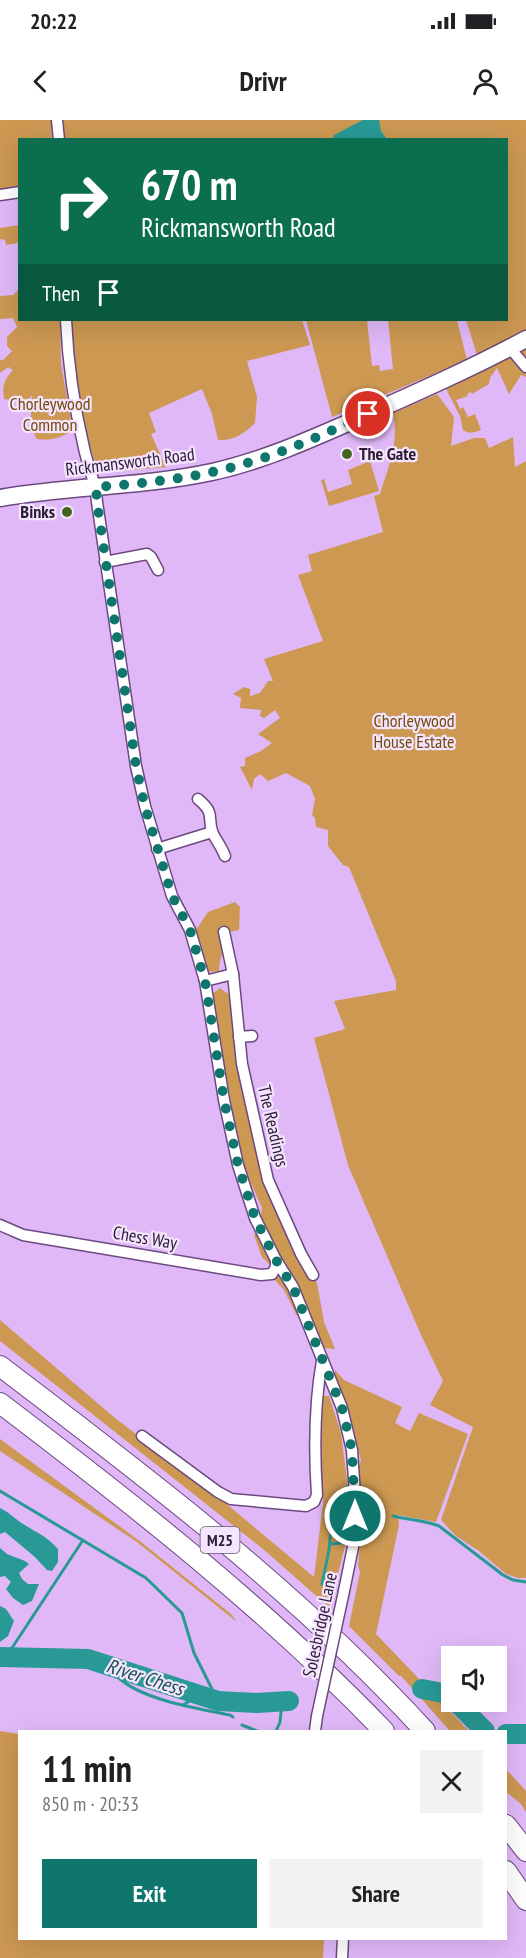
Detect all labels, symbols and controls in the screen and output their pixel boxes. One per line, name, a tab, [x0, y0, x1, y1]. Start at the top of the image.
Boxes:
text: 20:22	[30, 7, 78, 35]
text: Drivr	[239, 64, 287, 98]
icon: back	[24, 65, 57, 98]
icon: person	[469, 65, 502, 98]
text: 670 m	[141, 157, 238, 212]
icon: right	[42, 162, 120, 240]
text: Rickmansworth Road	[141, 210, 336, 244]
icon: arrive	[92, 276, 125, 309]
text: Then	[42, 279, 80, 307]
pin	[342, 388, 393, 439]
park label: Chorleywood Common	[10, 392, 90, 436]
icon: arrive	[351, 397, 384, 430]
street label: Rickmansworth Road	[64, 442, 196, 481]
place label: The Gate	[359, 442, 416, 465]
marker: The Gate	[340, 447, 354, 461]
place label: Binks	[20, 500, 55, 523]
marker: Binks	[60, 505, 74, 519]
park label: Chorleywood House Estate	[374, 709, 454, 753]
street label: The Readings	[253, 1083, 294, 1169]
street label: Chess Way	[111, 1221, 179, 1254]
position arrow	[323, 1484, 387, 1548]
road number: M25	[200, 1527, 240, 1553]
street label: Solesbridge Lane	[297, 1570, 342, 1679]
map controls	[441, 1646, 507, 1712]
button: sound	[441, 1646, 507, 1712]
water label: River Chess	[103, 1652, 189, 1702]
text: 11 min	[42, 1745, 132, 1792]
button: close	[420, 1750, 483, 1813]
text: 850 m · 20:33	[42, 1791, 139, 1817]
button: Exit	[42, 1859, 257, 1928]
button: Share	[269, 1859, 483, 1928]

